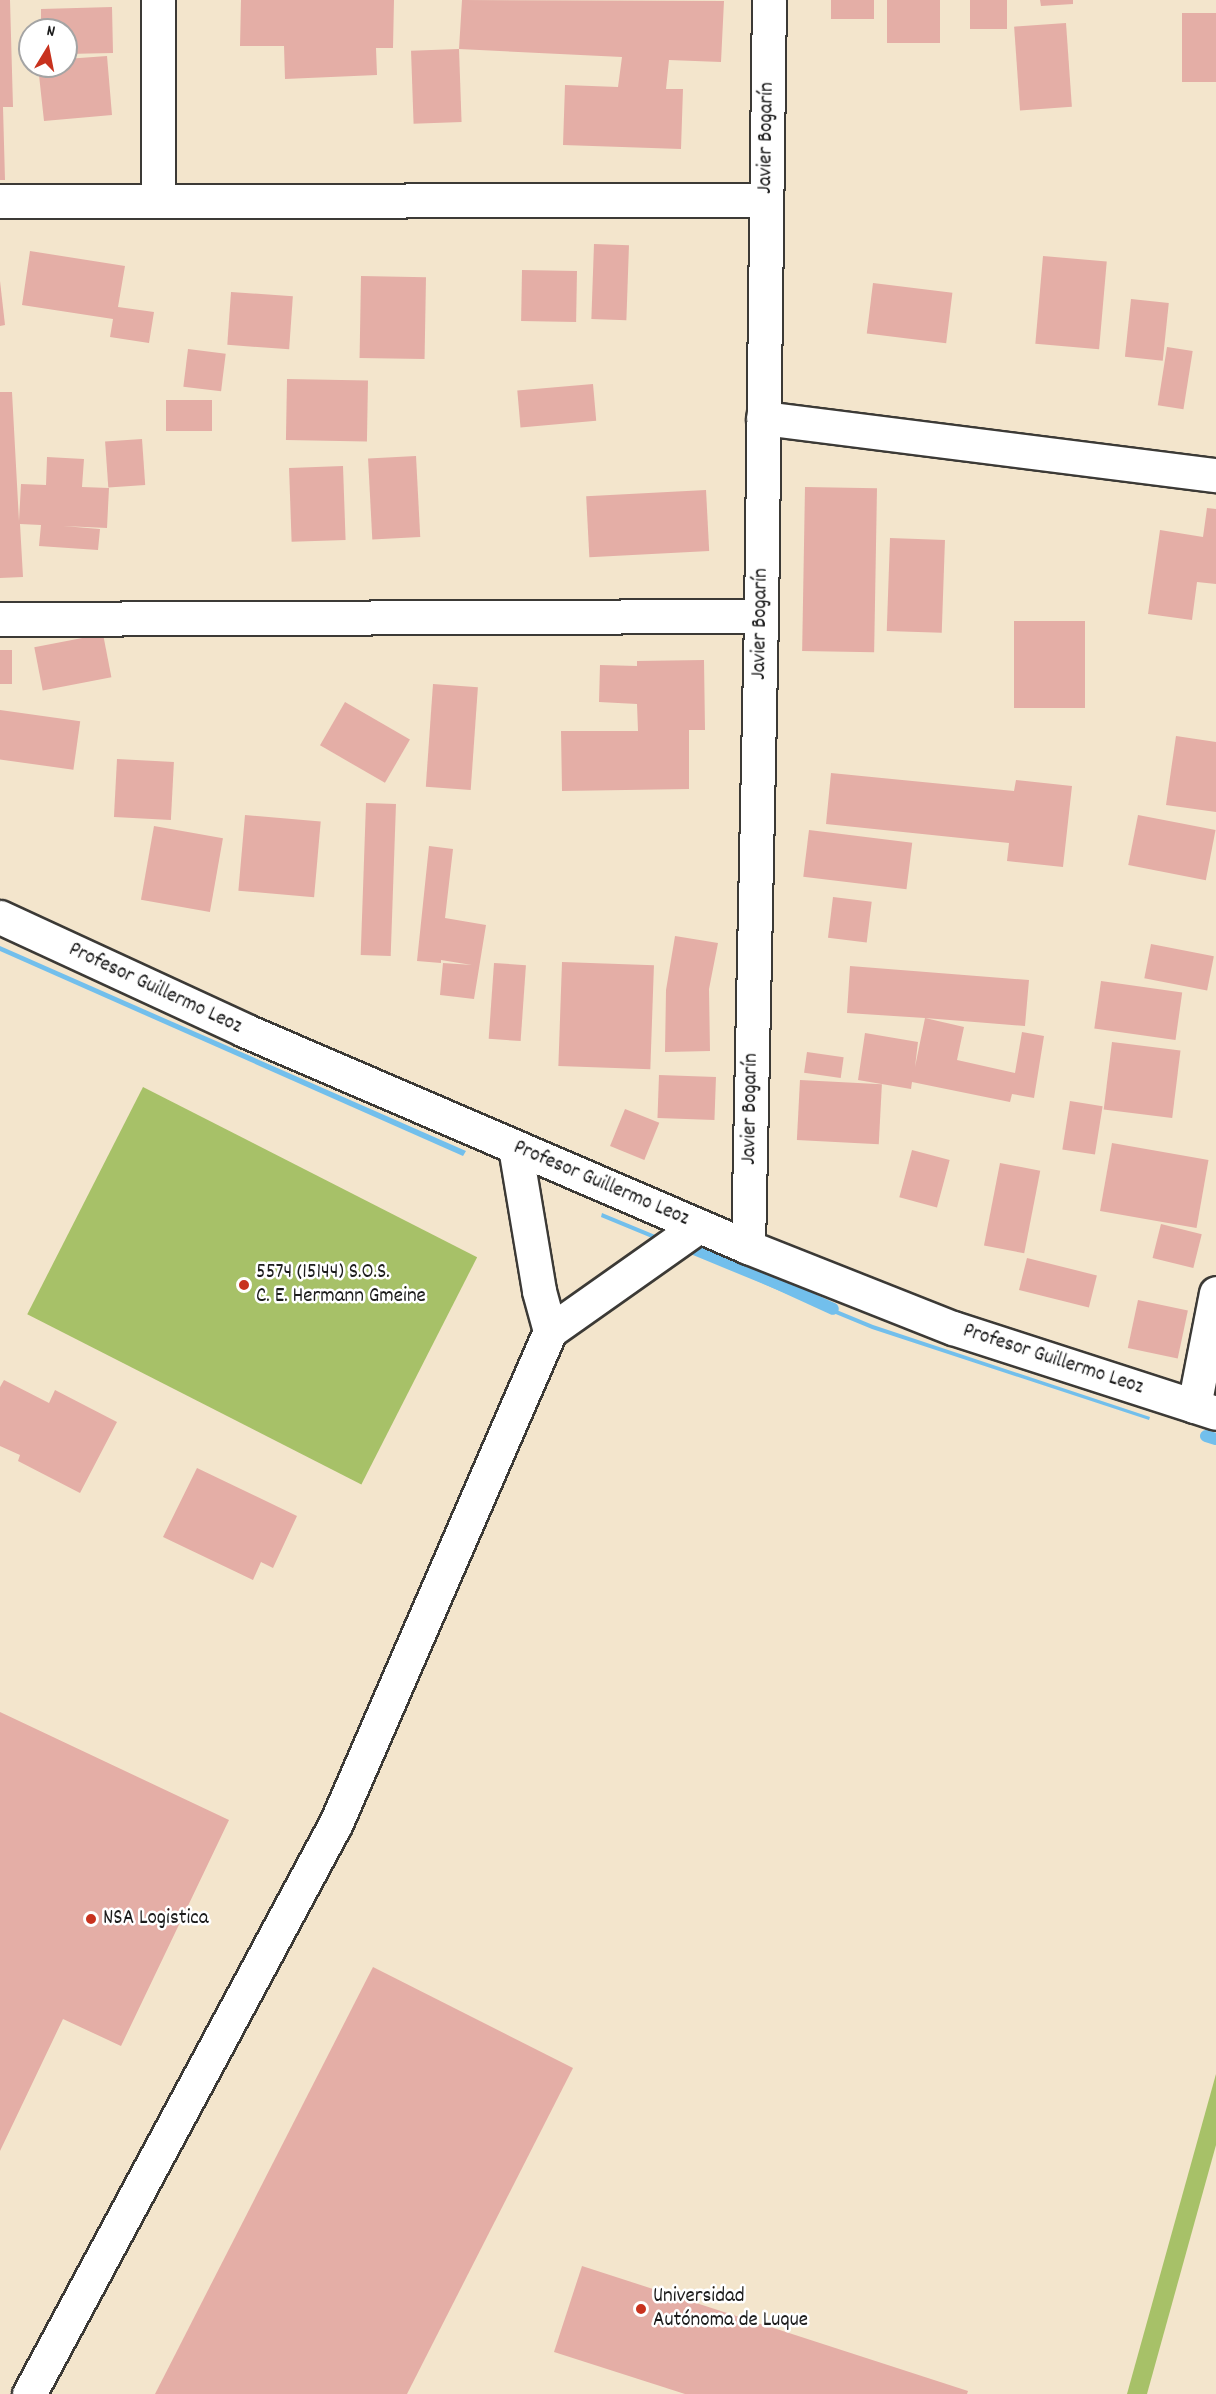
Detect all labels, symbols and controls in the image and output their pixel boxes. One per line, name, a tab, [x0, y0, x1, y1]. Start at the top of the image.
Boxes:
north arrow	[18, 18, 78, 78]
text: N	[45, 20, 57, 44]
street label: Javier Bogarín	[753, 82, 781, 194]
street label: Javier Bogarín	[747, 568, 775, 680]
street label: Profesor Guillermo Leoz	[64, 938, 246, 1040]
street label: Javier Bogarín	[737, 1053, 765, 1165]
street label: Profesor Guillermo Leoz	[509, 1136, 693, 1232]
place label: 5574 (15144) S.O.S. C. E. Hermann Gmeine	[256, 1260, 426, 1310]
marker: 5574 (15144) S.O.S. C. E. Hermann Gmeine	[237, 1278, 251, 1292]
street label: Profesor Guillermo Leoz	[960, 1319, 1146, 1401]
place label: NSA Logistica	[103, 1906, 209, 1932]
marker: NSA Logistica	[84, 1912, 98, 1926]
place label: Universidad Autónoma de Luque	[653, 2284, 808, 2334]
marker: Universidad Autónoma de Luque	[634, 2302, 648, 2316]

